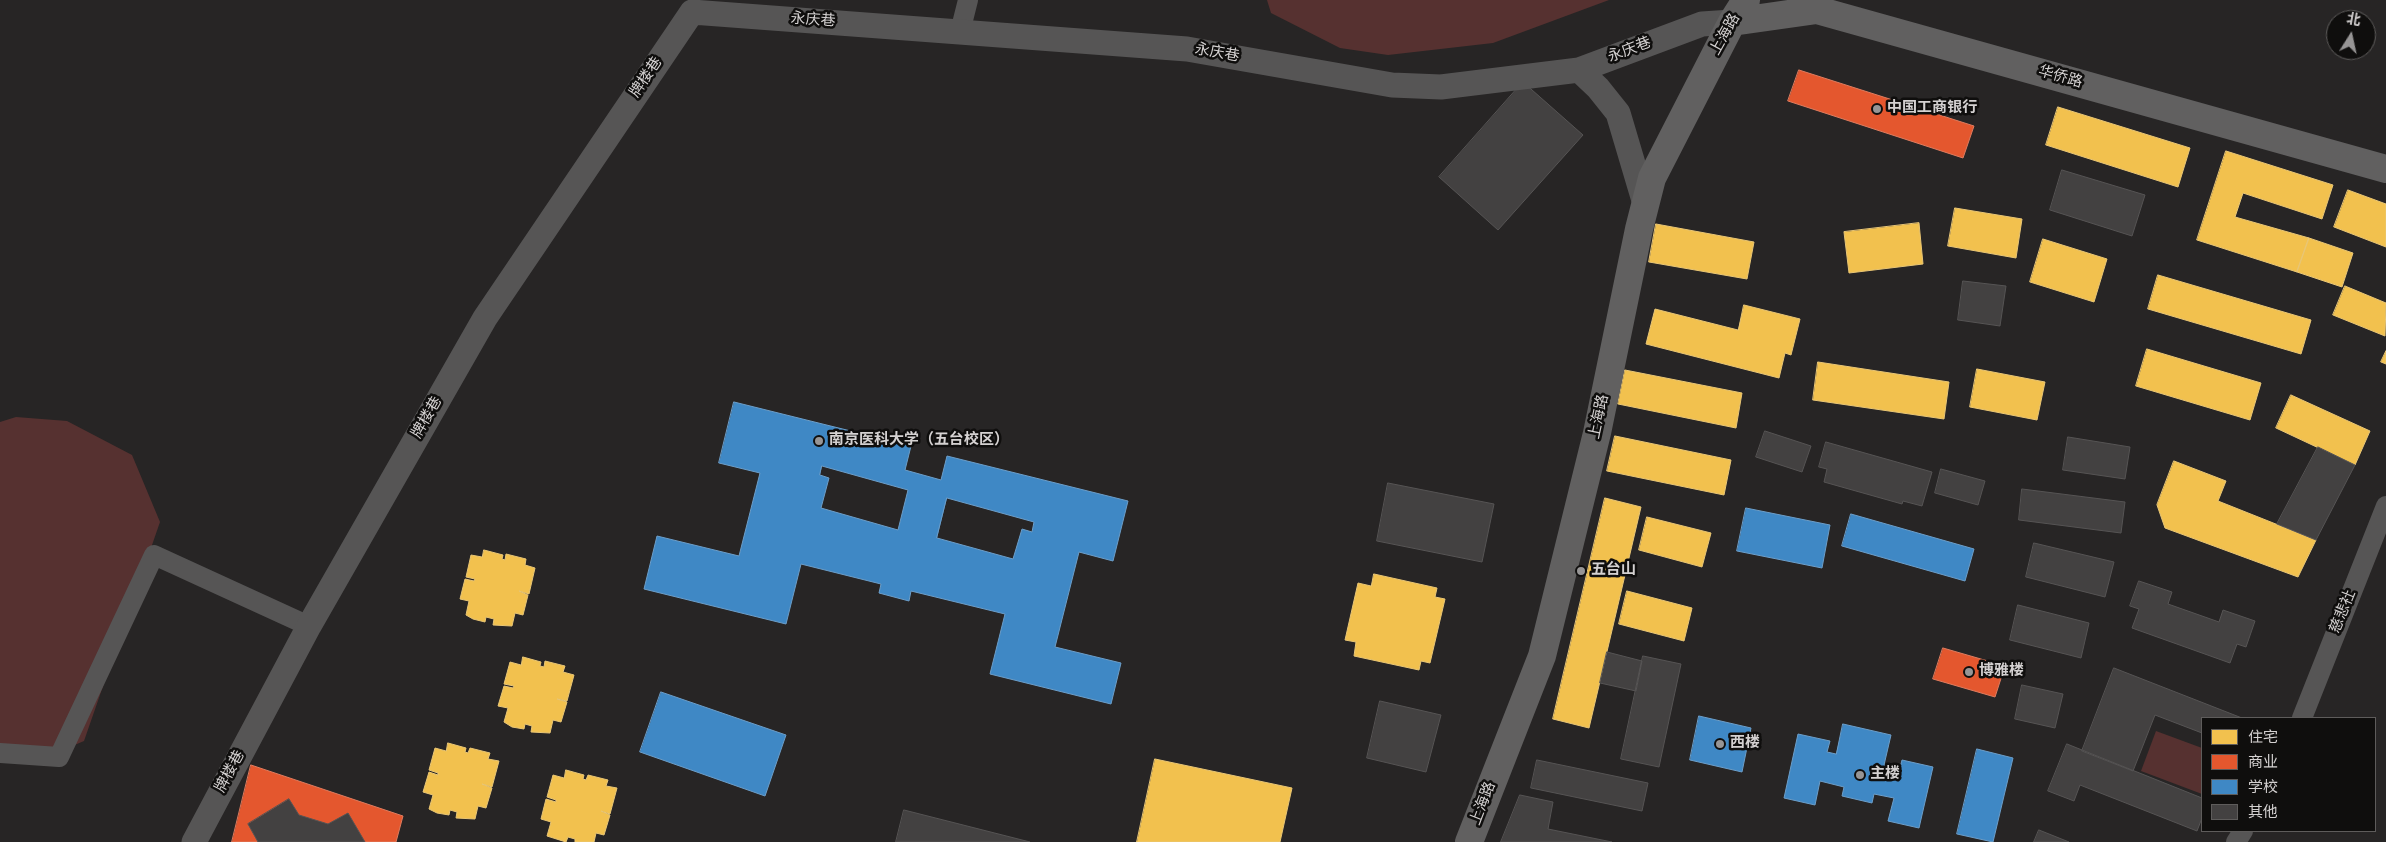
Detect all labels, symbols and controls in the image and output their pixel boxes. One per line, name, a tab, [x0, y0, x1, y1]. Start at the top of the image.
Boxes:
street label: 永庆巷	[790, 10, 836, 32]
north arrow	[2326, 10, 2376, 60]
street label: 上海路	[1707, 11, 1745, 59]
text: 北	[2345, 11, 2362, 30]
street label: 永庆巷	[1606, 35, 1654, 67]
street label: 永庆巷	[1193, 41, 1241, 67]
street label: 牌楼巷	[627, 54, 667, 102]
street label: 华侨路	[2036, 63, 2084, 93]
place label: 中国工商银行	[1887, 100, 1977, 118]
marker: 中国工商银行	[1871, 103, 1883, 115]
street label: 上海路	[1587, 393, 1613, 441]
street label: 牌楼巷	[409, 394, 447, 442]
place label: 南京医科大学（五台校区）	[829, 432, 1009, 450]
marker: 南京医科大学（五台校区）	[813, 435, 825, 447]
place label: 五台山	[1591, 562, 1636, 580]
marker: 五台山	[1575, 565, 1587, 577]
street label: 慈悲社	[2327, 588, 2361, 636]
place label: 博雅楼	[1979, 663, 2024, 681]
marker: 博雅楼	[1963, 666, 1975, 678]
legend	[2201, 717, 2376, 832]
text: 住宅	[2248, 729, 2278, 748]
place label: 西楼	[1730, 735, 1760, 753]
marker: 西楼	[1714, 738, 1726, 750]
street label: 牌楼巷	[212, 748, 250, 796]
text: 商业	[2248, 754, 2278, 773]
place label: 主楼	[1870, 766, 1900, 784]
marker: 主楼	[1854, 769, 1866, 781]
text: 学校	[2248, 779, 2278, 798]
street label: 上海路	[1468, 780, 1500, 828]
text: 其他	[2248, 804, 2278, 823]

